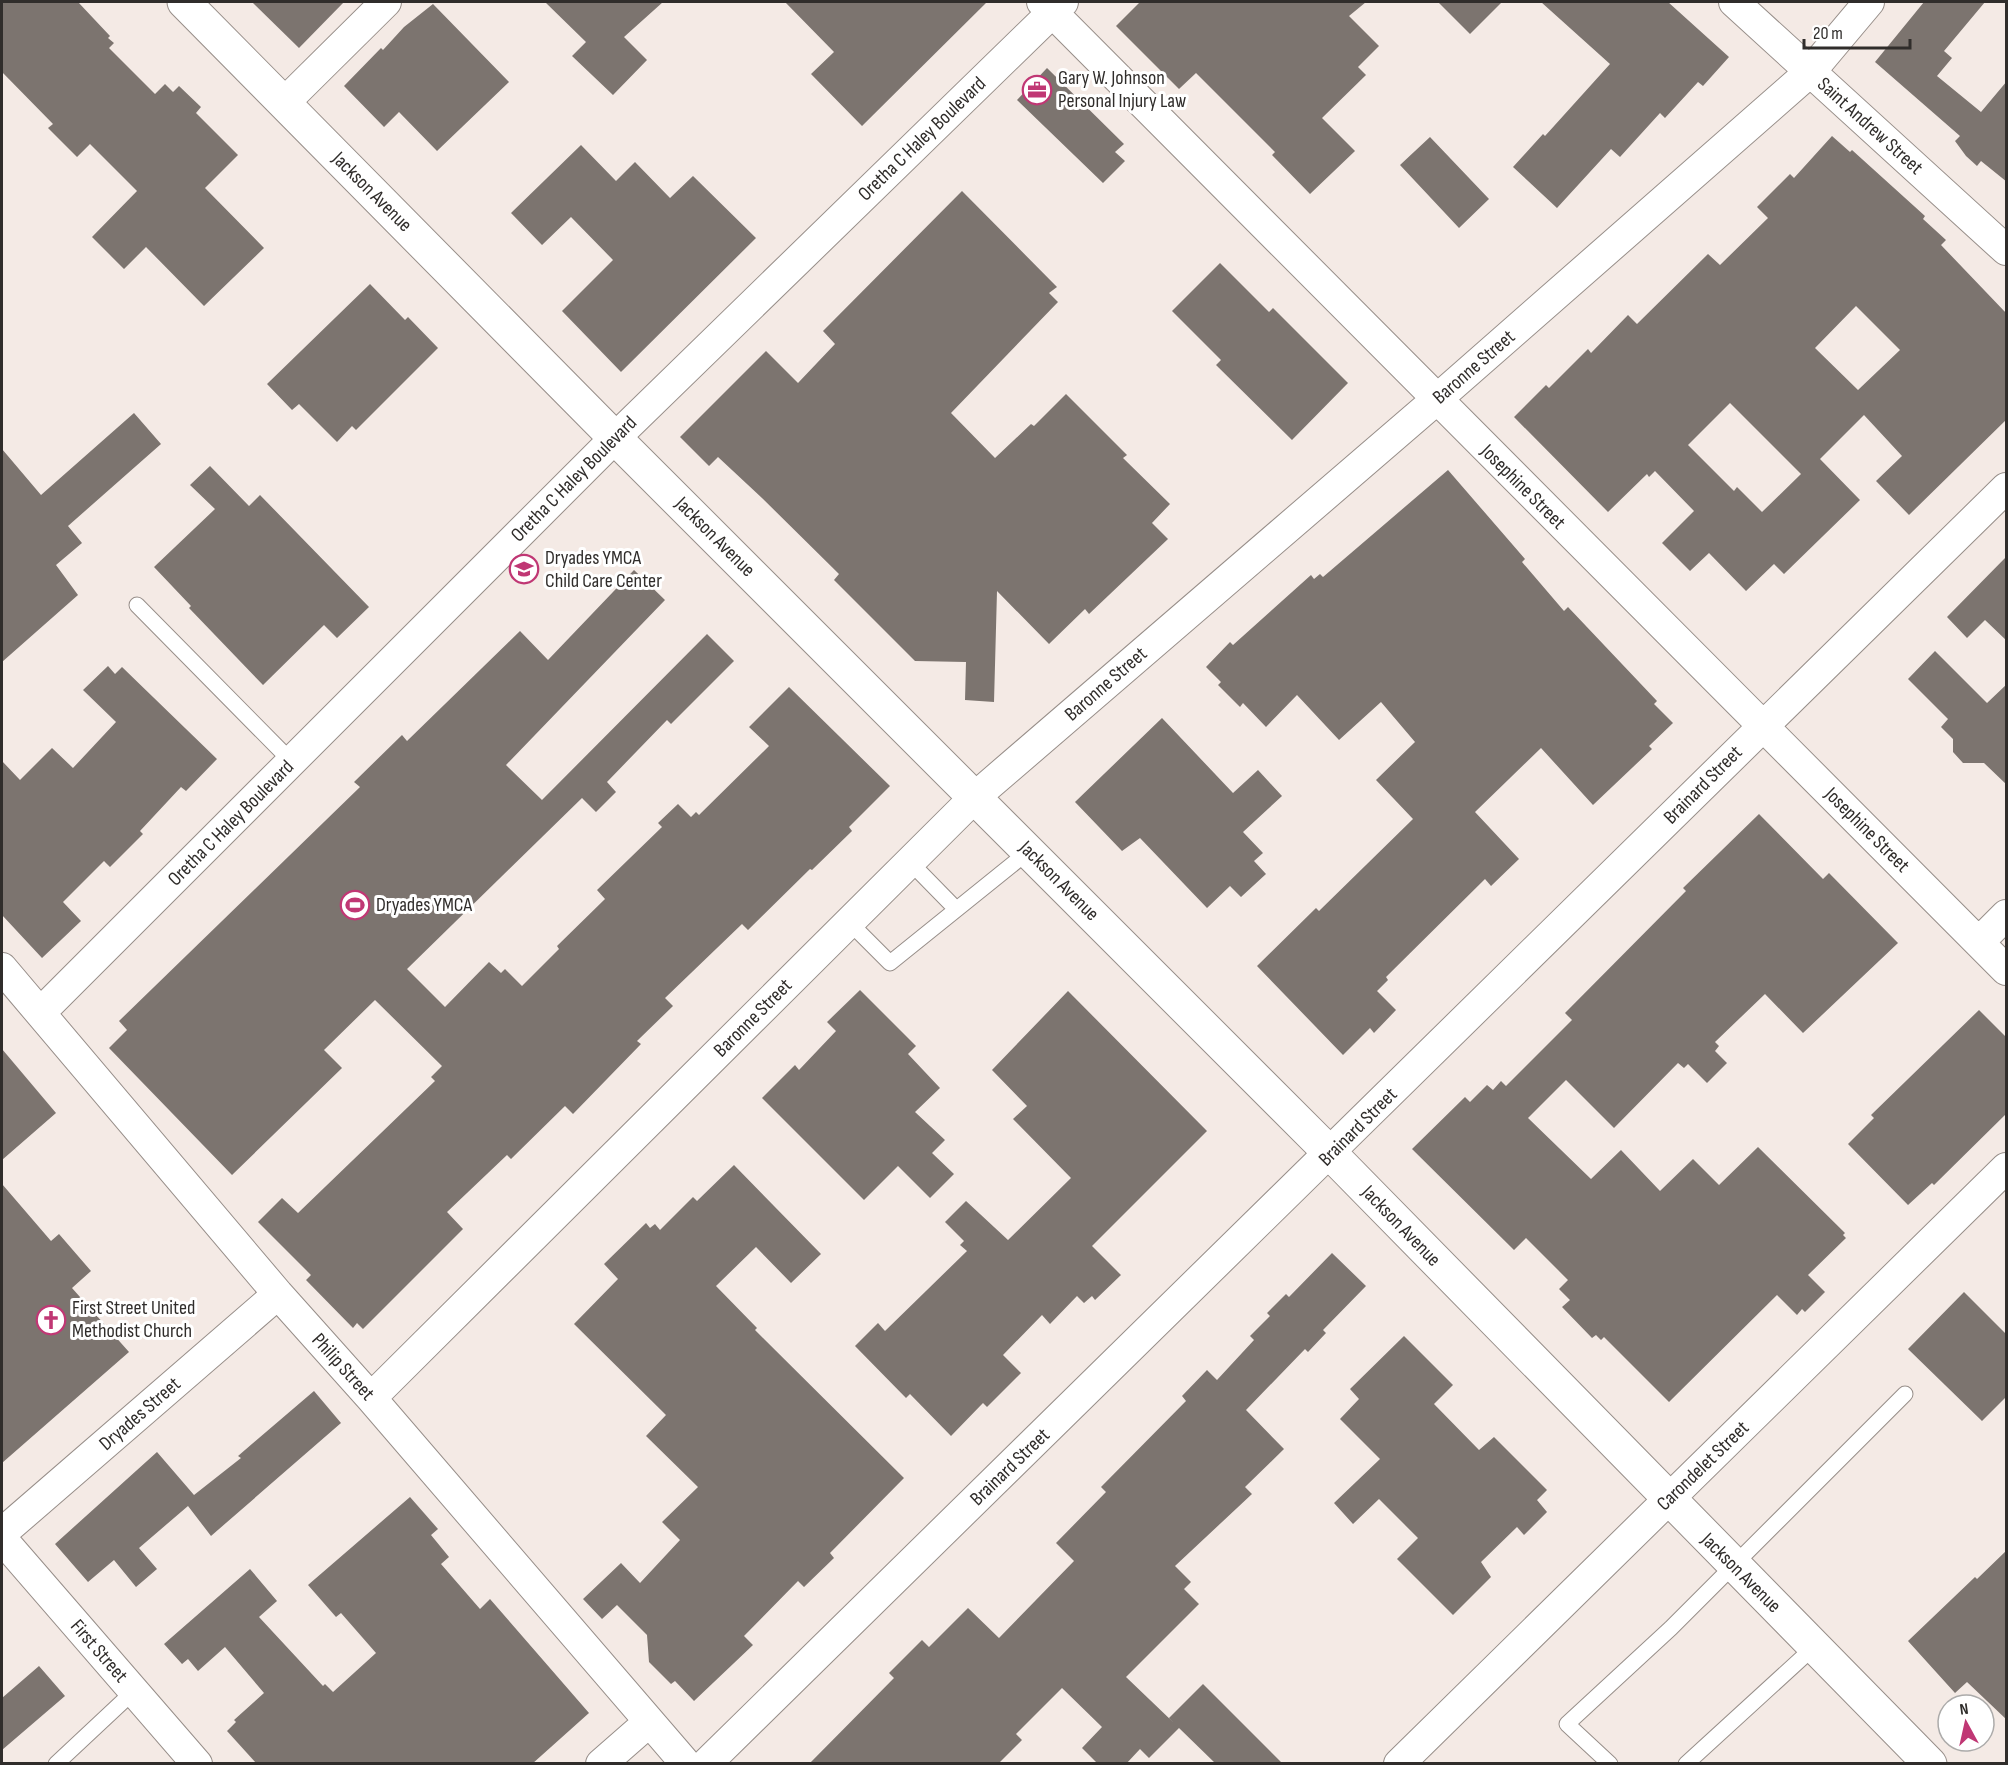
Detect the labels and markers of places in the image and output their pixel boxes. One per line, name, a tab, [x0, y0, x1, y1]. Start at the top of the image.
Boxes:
place label: Gary W. Johnson Personal Injury Law	[1058, 66, 1186, 113]
office icon: Gary W. Johnson Personal Injury Law	[1021, 74, 1053, 106]
place label: Dryades YMCA Child Care Center	[545, 546, 662, 593]
school or university icon: Dryades YMCA Child Care Center	[508, 553, 540, 585]
sports icon: Dryades YMCA	[339, 889, 371, 921]
place label: Dryades YMCA	[376, 893, 473, 917]
place label: First Street United Methodist Church	[72, 1296, 195, 1343]
church icon: First Street United Methodist Church	[35, 1304, 67, 1336]

